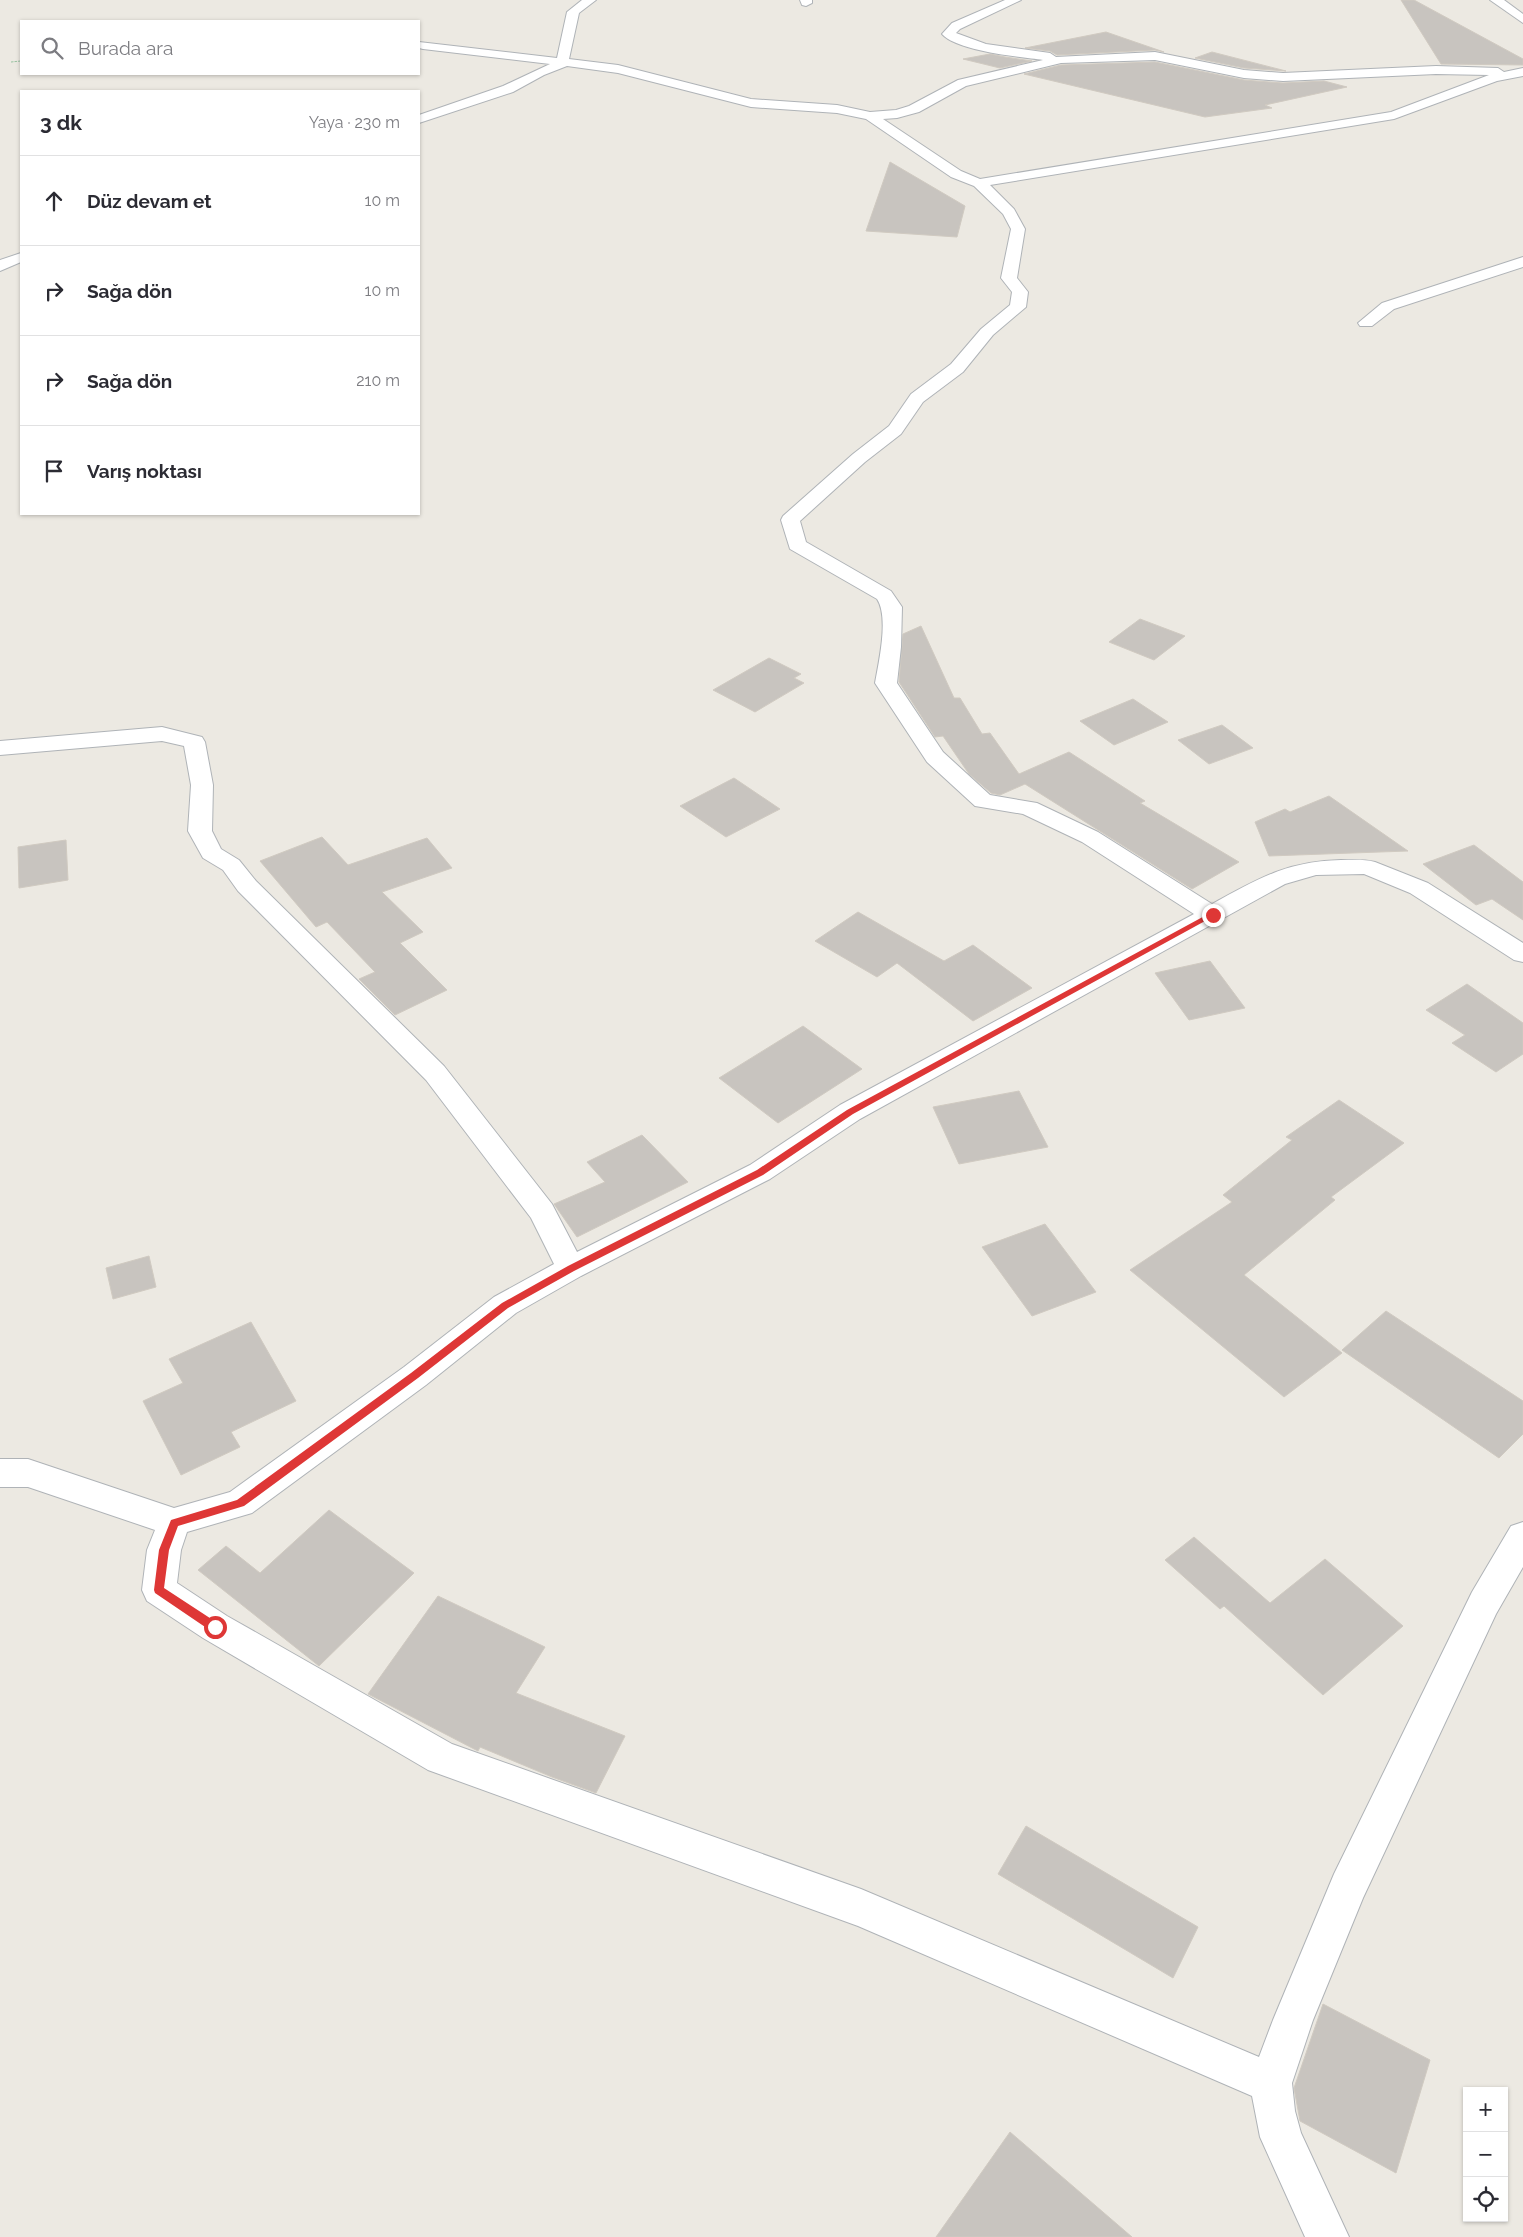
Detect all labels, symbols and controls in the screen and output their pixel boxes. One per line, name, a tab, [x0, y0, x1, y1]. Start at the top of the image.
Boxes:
search box	[20, 20, 420, 75]
icon: search	[38, 34, 66, 62]
text: Burada ara	[78, 37, 173, 59]
text: 3 dk	[40, 110, 82, 135]
text: Yaya · 230 m	[309, 113, 400, 132]
icon: ahead	[40, 187, 68, 215]
text: Düz devam et	[87, 190, 212, 212]
text: 10 m	[365, 191, 400, 210]
icon: right	[40, 277, 68, 305]
text: Sağa dön	[87, 280, 172, 302]
text: 10 m	[365, 281, 400, 300]
icon: right	[40, 367, 68, 395]
text: Sağa dön	[87, 370, 172, 392]
text: 210 m	[356, 371, 400, 390]
icon: arrive	[40, 457, 68, 485]
text: Varış noktası	[87, 460, 202, 482]
route end	[1202, 904, 1225, 927]
route start	[204, 1616, 227, 1639]
map controls	[1463, 2087, 1508, 2222]
button: +	[1463, 2087, 1508, 2132]
button: −	[1463, 2132, 1508, 2177]
button: locate	[1463, 2177, 1508, 2222]

